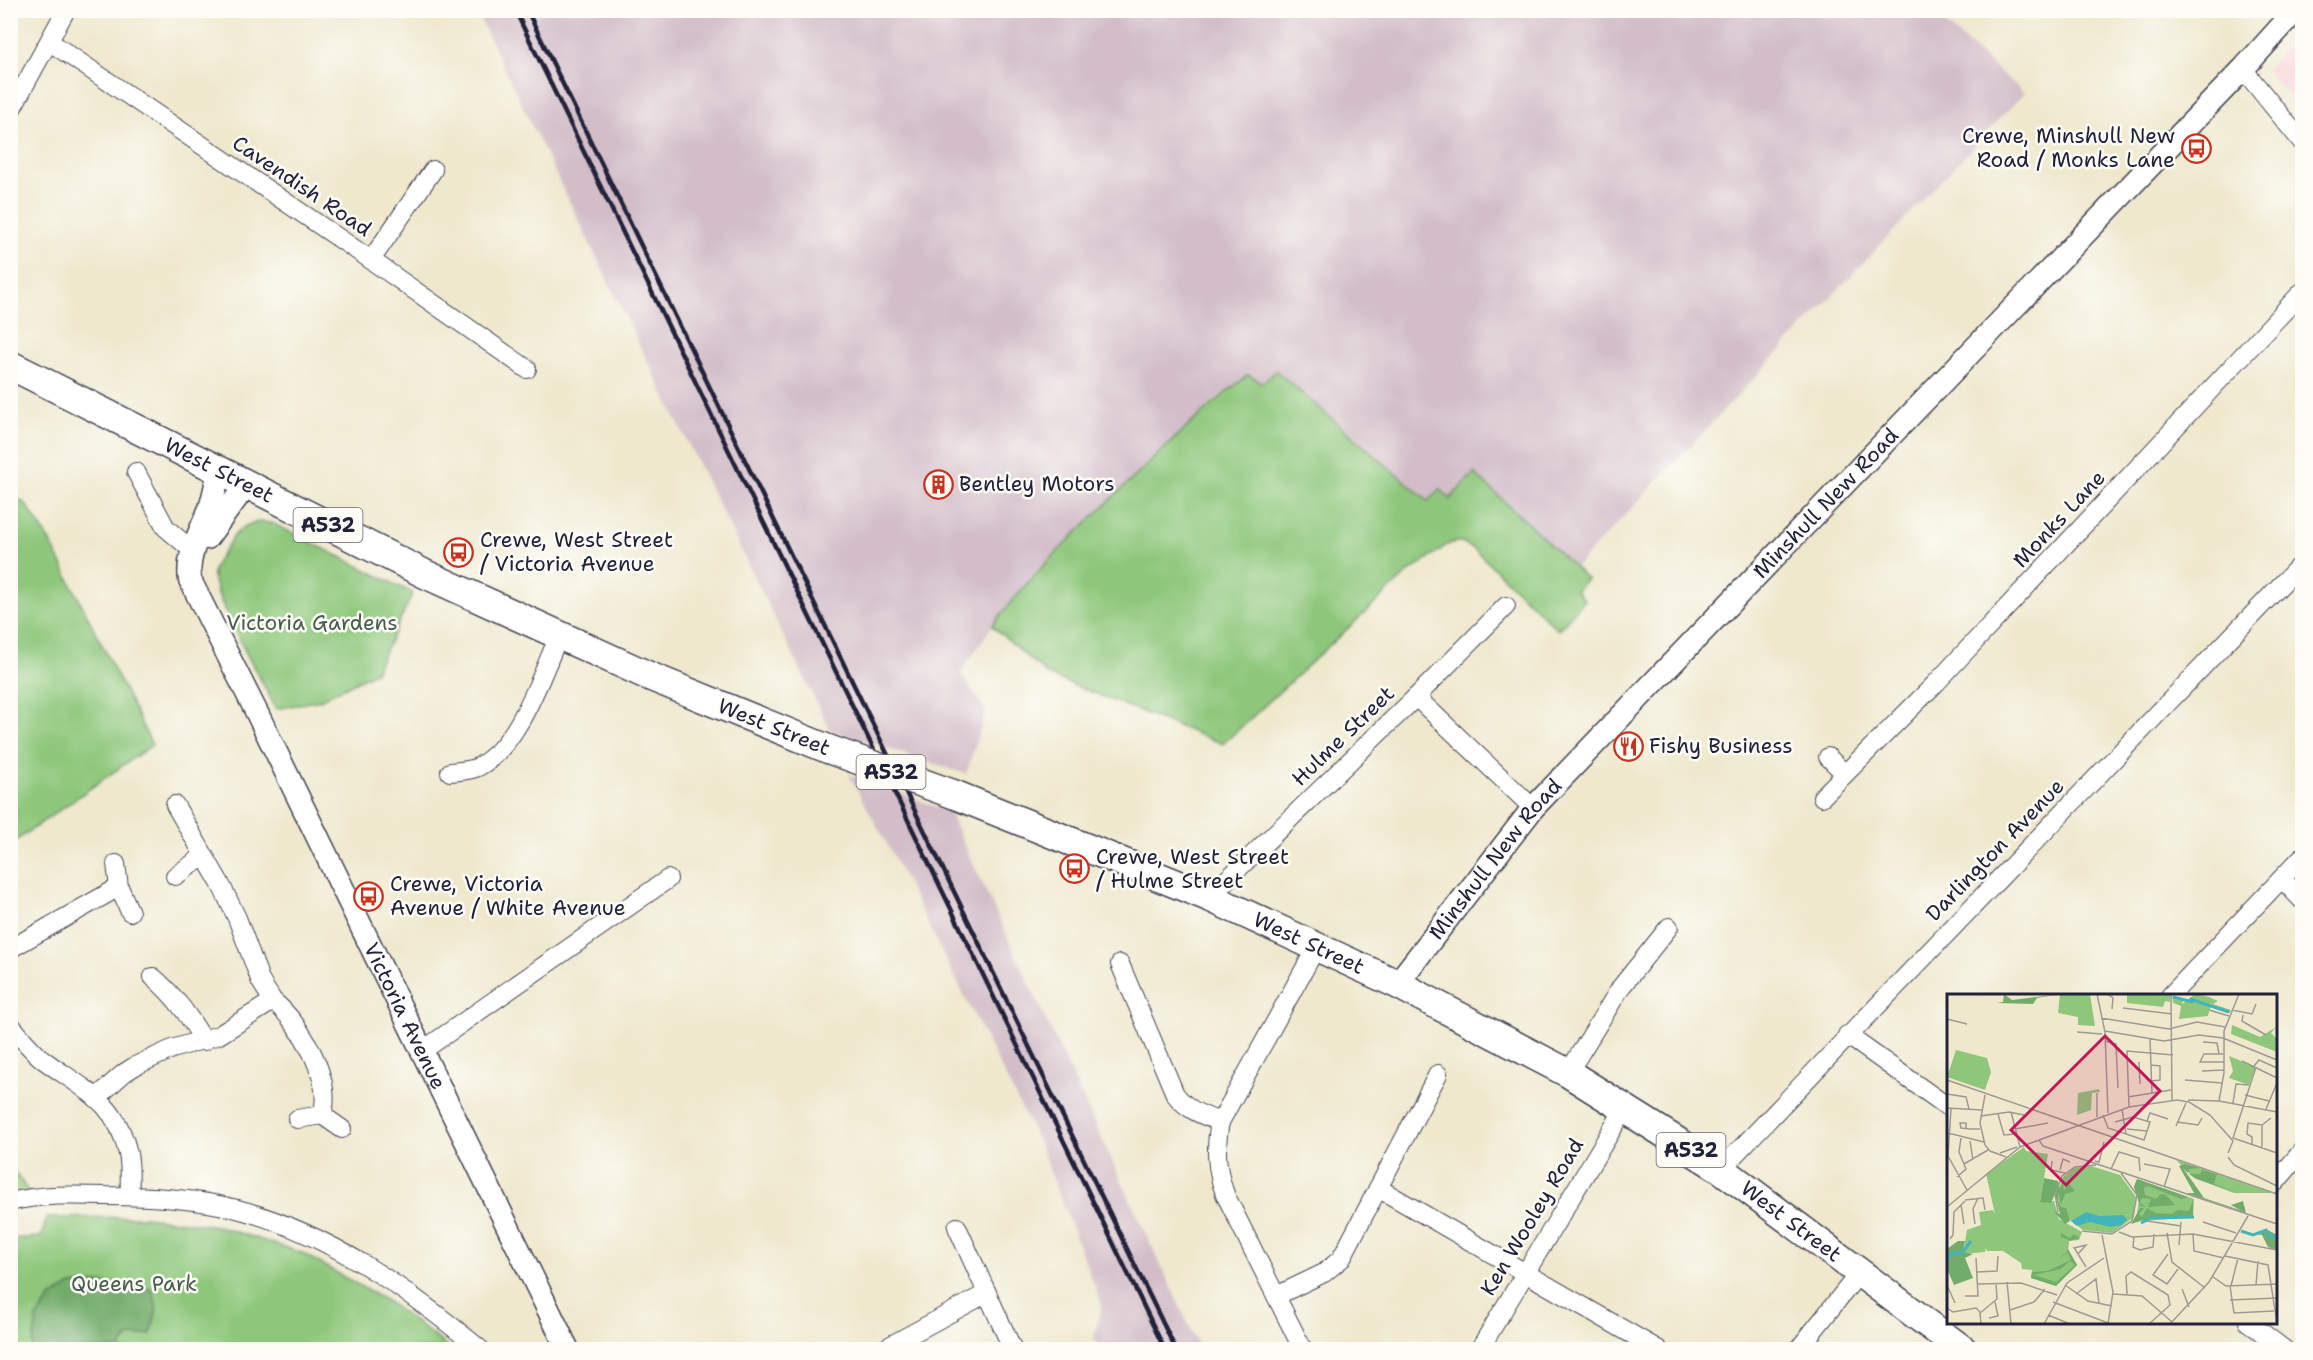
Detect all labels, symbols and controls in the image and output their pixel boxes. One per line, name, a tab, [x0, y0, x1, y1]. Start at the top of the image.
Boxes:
place label: Crewe, Minshull New Road / Monks Lane	[1962, 122, 2175, 174]
street label: Cavendish Road	[227, 129, 377, 243]
bus stop icon: Crewe, Minshull New Road / Monks Lane	[2180, 132, 2212, 164]
street label: Minshull New Road	[1747, 422, 1905, 585]
street label: West Street	[159, 431, 278, 510]
street label: Monks Lane	[2007, 464, 2111, 574]
building icon: Bentley Motors	[922, 468, 954, 500]
place label: Bentley Motors	[959, 470, 1115, 498]
road number: A532	[294, 508, 362, 542]
place label: Crewe, West Street / Victoria Avenue	[480, 526, 673, 578]
bus stop icon: Crewe, West Street / Victoria Avenue	[443, 536, 475, 568]
park label: Victoria Gardens	[226, 609, 398, 637]
street label: Hulme Street	[1286, 680, 1400, 792]
street label: West Street	[714, 692, 834, 762]
restaurant icon: Fishy Business	[1612, 730, 1644, 762]
place label: Fishy Business	[1649, 732, 1793, 760]
road number: A532	[856, 755, 926, 789]
street label: Minshull New Road	[1422, 772, 1568, 945]
street label: Darlington Avenue	[1920, 773, 2070, 927]
place label: Crewe, West Street / Hulme Street	[1096, 843, 1289, 895]
bus stop icon: Crewe, West Street / Hulme Street	[1059, 853, 1091, 885]
place label: Crewe, Victoria Avenue / White Avenue	[390, 870, 626, 922]
bus stop icon: Crewe, Victoria Avenue / White Avenue	[353, 880, 385, 912]
street label: West Street	[1249, 905, 1369, 981]
street label: Victoria Avenue	[357, 938, 453, 1094]
inset map	[1947, 994, 2277, 1324]
street label: Ken Wooley Road	[1474, 1133, 1590, 1301]
road number: A532	[1656, 1133, 1726, 1167]
street label: West Street	[1735, 1175, 1847, 1268]
park label: Queens Park	[71, 1270, 197, 1298]

